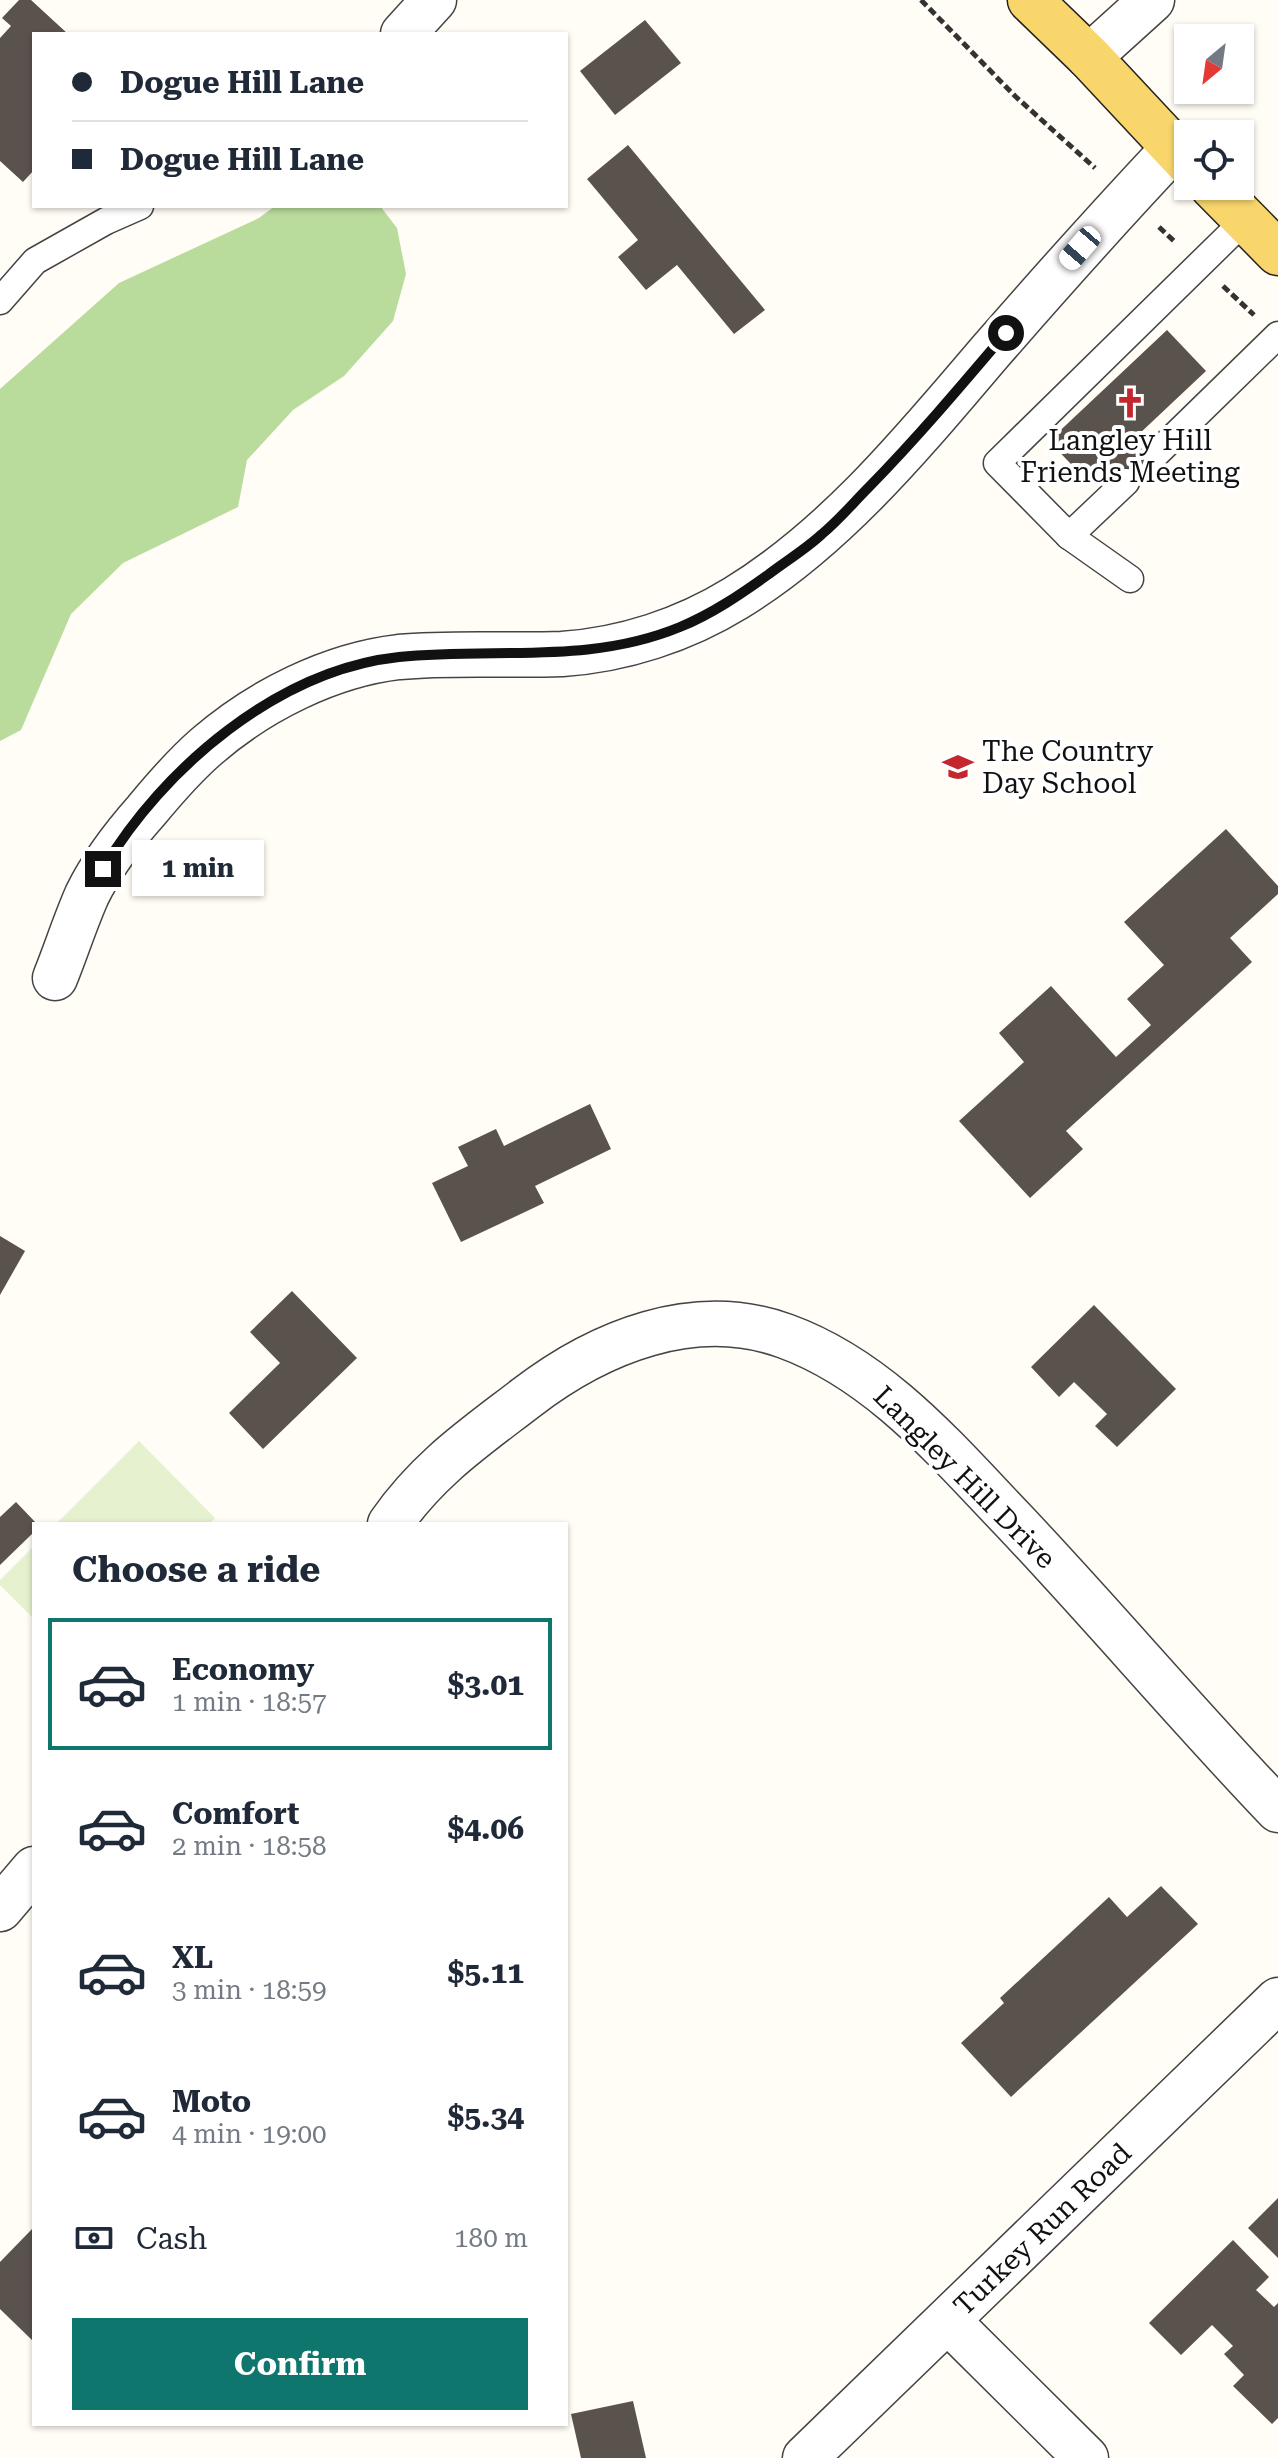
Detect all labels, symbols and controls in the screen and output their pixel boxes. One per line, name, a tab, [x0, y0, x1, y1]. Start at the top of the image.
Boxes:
north arrow	[1174, 24, 1254, 104]
map controls	[1174, 24, 1254, 200]
text: Dogue Hill Lane	[120, 65, 364, 100]
button: locate	[1174, 120, 1254, 200]
text: Dogue Hill Lane	[120, 142, 364, 177]
car	[1055, 222, 1105, 274]
route start	[988, 315, 1024, 351]
church icon: Langley Hill Friends Meeting	[1113, 386, 1147, 420]
place label: Langley Hill Friends Meeting	[1020, 424, 1240, 489]
place label: The Country Day School	[982, 735, 1154, 800]
school or university icon: The Country Day School	[941, 750, 975, 784]
callout: 1 min	[131, 841, 263, 897]
route end	[85, 851, 121, 887]
text: 1 min	[162, 853, 234, 883]
street label: Langley Hill Drive	[867, 1379, 1063, 1575]
text: Choose a ride	[72, 1549, 320, 1591]
icon: car	[76, 1648, 148, 1720]
text: Economy	[172, 1652, 314, 1687]
text: $3.01	[447, 1667, 524, 1702]
text: 1 min · 18:57	[172, 1687, 327, 1717]
icon: car	[76, 1792, 148, 1864]
text: Comfort	[172, 1796, 299, 1831]
text: $4.06	[447, 1811, 524, 1846]
text: 2 min · 18:58	[172, 1831, 327, 1861]
icon: car	[76, 1936, 148, 2008]
text: XL	[172, 1940, 213, 1975]
text: $5.11	[447, 1955, 524, 1990]
text: 3 min · 18:59	[172, 1975, 327, 2005]
icon: car	[76, 2080, 148, 2152]
text: Moto	[172, 2084, 251, 2119]
text: $5.34	[447, 2099, 524, 2134]
text: 4 min · 19:00	[172, 2119, 327, 2149]
street label: Turkey Run Road	[947, 2136, 1138, 2322]
icon: cash	[72, 2216, 116, 2260]
text: Cash	[136, 2221, 207, 2256]
text: 180 m	[454, 2223, 528, 2253]
button: Confirm	[72, 2318, 528, 2410]

